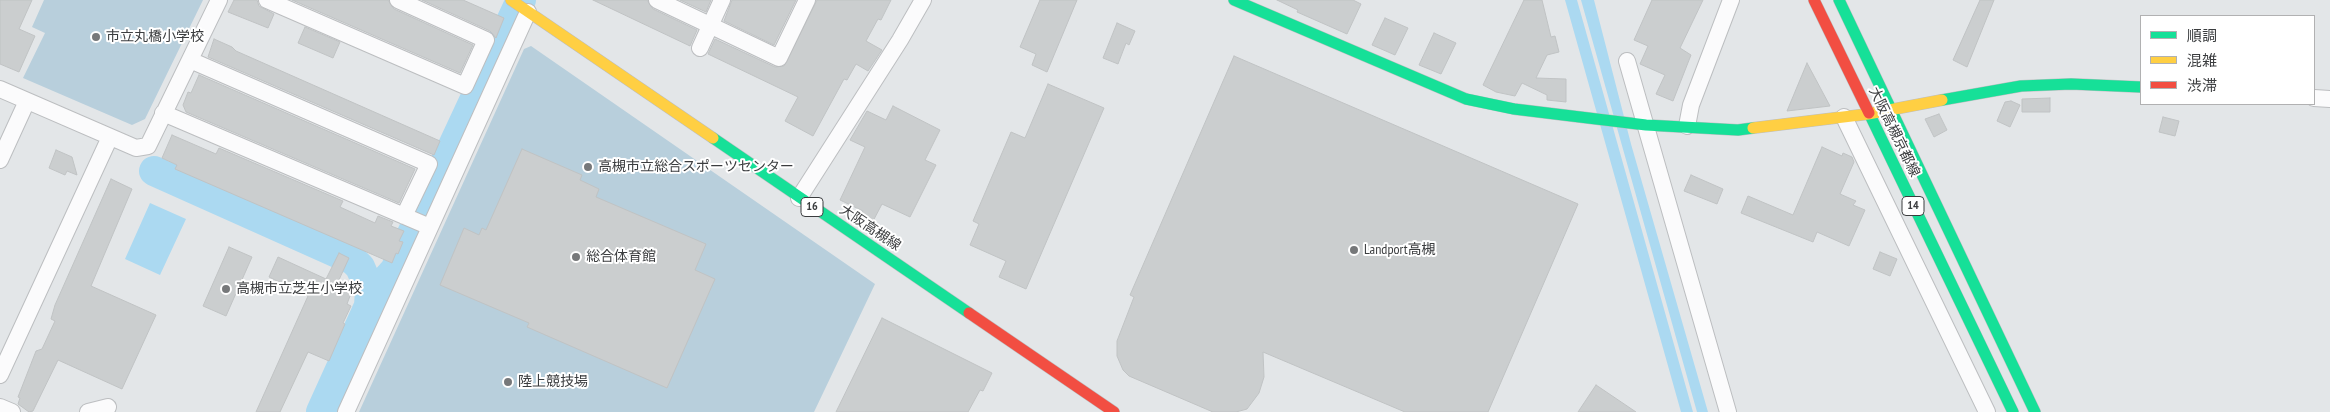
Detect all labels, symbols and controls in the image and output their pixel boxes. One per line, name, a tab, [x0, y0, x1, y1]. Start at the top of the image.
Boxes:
legend	[2140, 15, 2315, 105]
text: 順調	[2187, 26, 2217, 45]
place label: 市立丸橋小学校	[106, 29, 204, 45]
marker: 市立丸橋小学校	[90, 31, 102, 43]
text: 混雑	[2187, 51, 2217, 70]
text: 渋滞	[2187, 76, 2217, 95]
street label: 大阪高槻京都線	[1865, 84, 1923, 180]
place label: 高槻市立総合スポーツセンター	[598, 159, 794, 175]
marker: 高槻市立総合スポーツセンター	[582, 161, 594, 173]
road number: 14	[1902, 197, 1924, 216]
road number: 16	[801, 198, 823, 216]
street label: 大阪高槻線	[836, 201, 904, 255]
place label: Landport高槻	[1364, 242, 1436, 258]
marker: Landport高槻	[1348, 244, 1360, 256]
place label: 総合体育館	[586, 249, 656, 265]
marker: 総合体育館	[570, 251, 582, 263]
place label: 高槻市立芝生小学校	[236, 281, 362, 297]
marker: 高槻市立芝生小学校	[220, 283, 232, 295]
place label: 陸上競技場	[518, 374, 588, 390]
marker: 陸上競技場	[502, 376, 514, 388]

